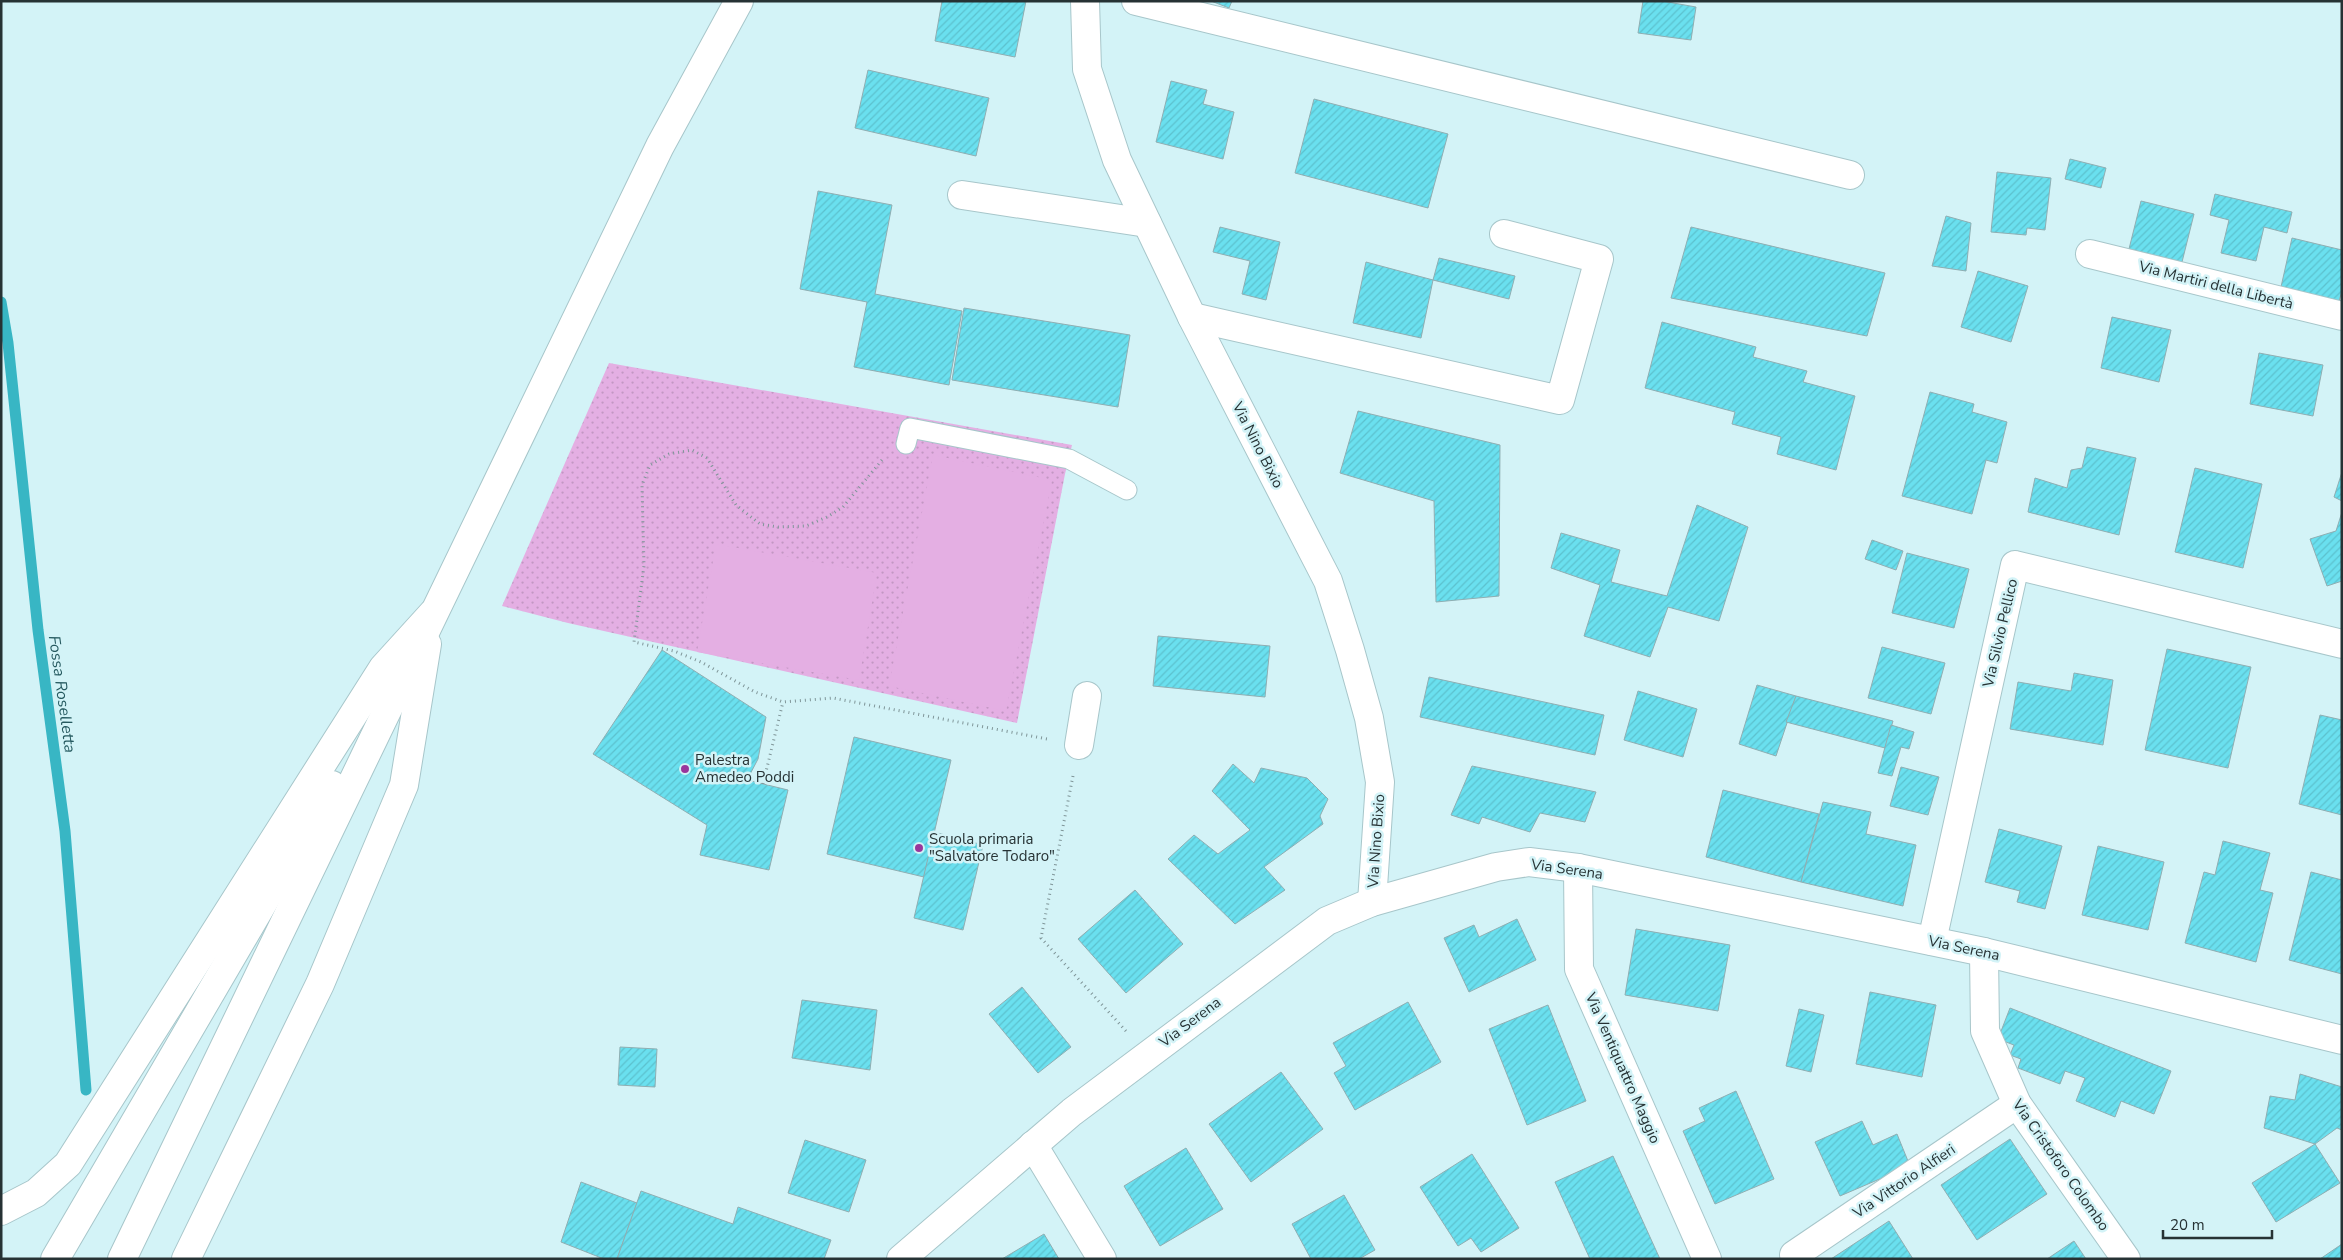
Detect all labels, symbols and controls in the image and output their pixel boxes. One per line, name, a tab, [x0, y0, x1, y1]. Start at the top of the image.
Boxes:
street label: Via Martiri della Libertà	[2136, 256, 2295, 314]
street label: Via Nino Bixio	[1227, 398, 1288, 492]
street label: Via Silvio Pellico	[1978, 577, 2022, 690]
water label: Fossa Roselletta	[43, 634, 81, 754]
place label: Palestra Amedeo Poddi	[695, 750, 794, 787]
marker: Palestra Amedeo Poddi	[679, 763, 691, 775]
street label: Via Nino Bixio	[1363, 793, 1389, 890]
place label: Scuola primaria "Salvatore Todaro"	[929, 829, 1055, 866]
marker: Scuola primaria "Salvatore Todaro"	[913, 842, 925, 854]
street label: Via Serena	[1529, 854, 1604, 884]
street label: Via Serena	[1925, 930, 2002, 965]
street label: Via Ventiquattro Maggio	[1580, 988, 1665, 1147]
street label: Via Serena	[1154, 992, 1225, 1052]
street label: Via Cristoforo Colombo	[2007, 1094, 2114, 1235]
street label: Via Vittorio Alfieri	[1848, 1139, 1959, 1223]
scale bar	[2163, 1208, 2272, 1240]
text: 20 m	[2170, 1215, 2205, 1235]

